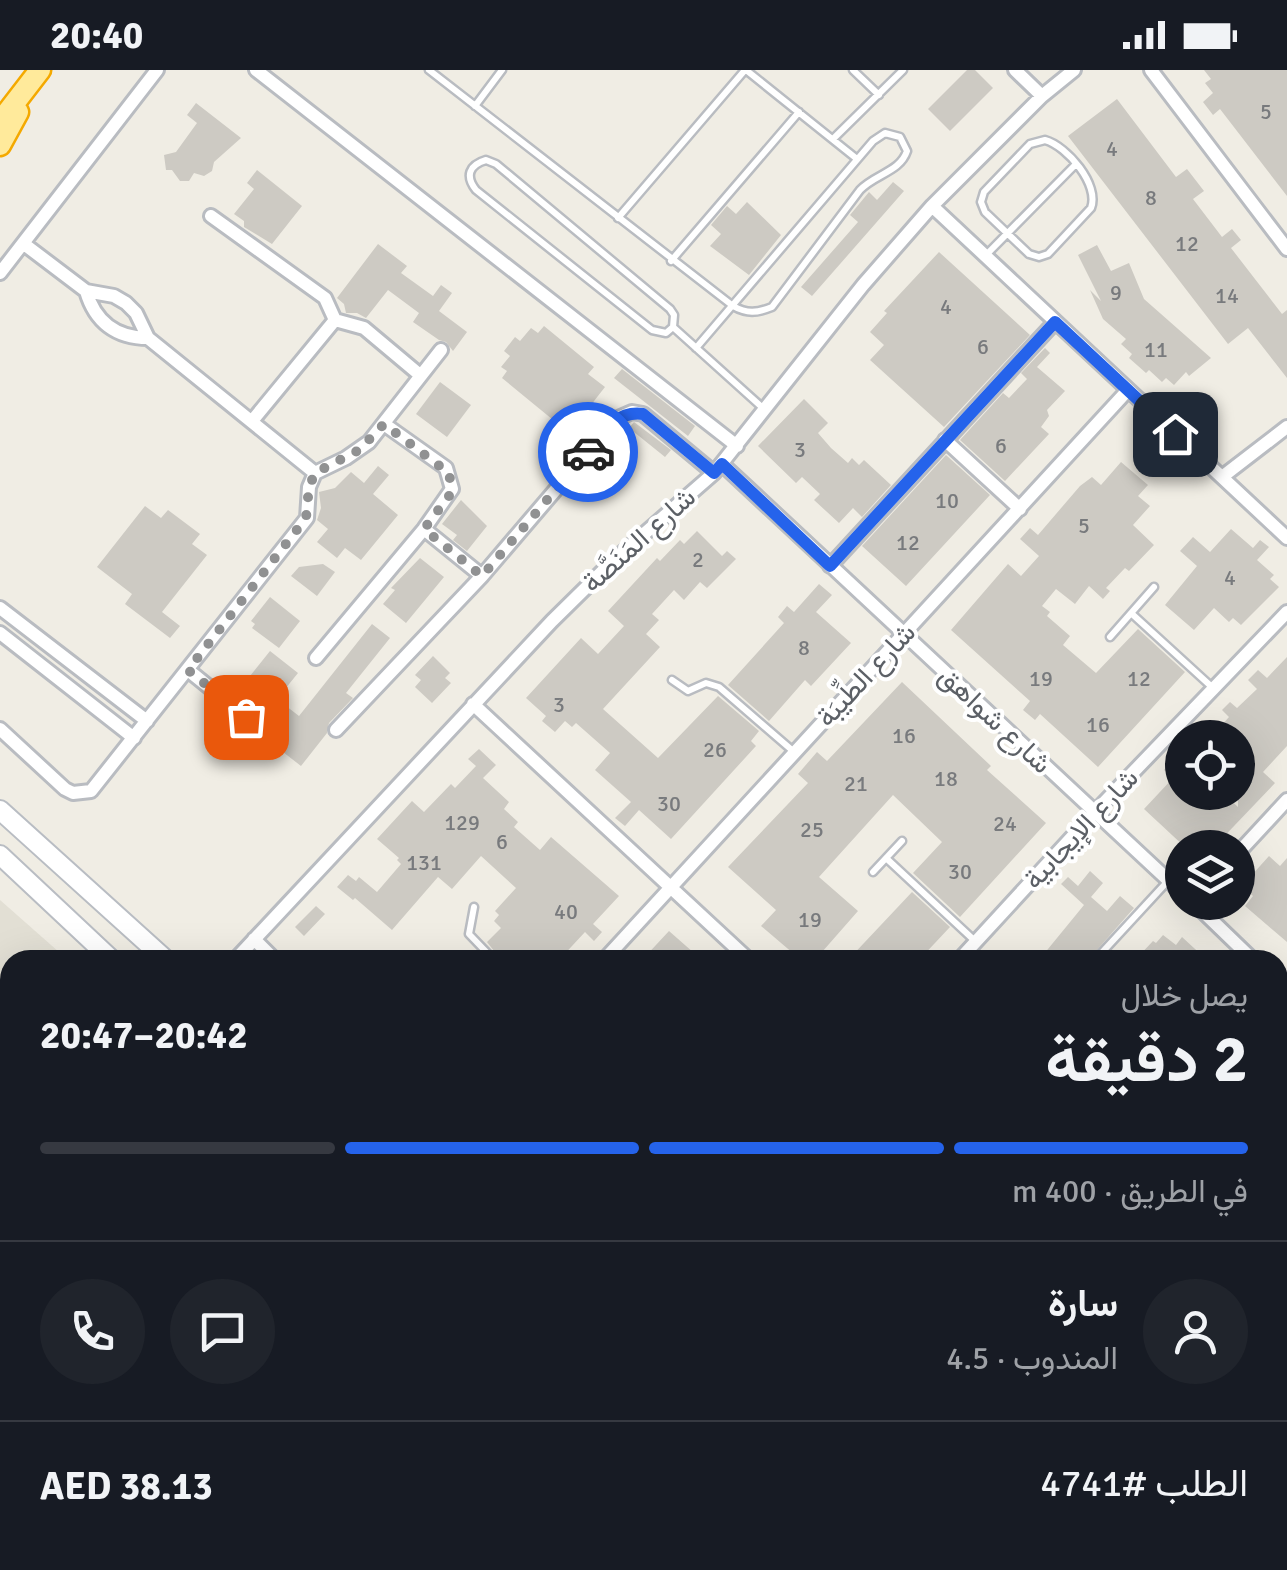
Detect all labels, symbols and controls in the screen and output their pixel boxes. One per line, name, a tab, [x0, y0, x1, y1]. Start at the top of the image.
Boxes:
text: 20:40	[50, 12, 143, 59]
house number: 5	[1260, 98, 1272, 125]
house number: 4	[1106, 135, 1118, 162]
house number: 8	[1145, 184, 1157, 211]
house number: 12	[1175, 230, 1199, 257]
house number: 9	[1110, 279, 1122, 306]
house number: 14	[1215, 282, 1239, 309]
house number: 4	[940, 293, 952, 320]
house number: 6	[977, 333, 989, 360]
house number: 11	[1144, 336, 1168, 363]
pin	[1133, 392, 1218, 477]
courier	[538, 402, 638, 502]
icon: home	[1148, 407, 1203, 462]
icon: car	[561, 425, 616, 480]
house number: 6	[995, 432, 1007, 459]
house number: 3	[794, 436, 806, 463]
street label: شارع المَنَصَّة	[575, 480, 703, 601]
house number: 10	[935, 487, 959, 514]
house number: 5	[1078, 512, 1090, 539]
house number: 12	[896, 529, 920, 556]
house number: 2	[692, 546, 704, 573]
house number: 4	[1224, 564, 1236, 591]
street label: شارع الطِّيبَة	[806, 613, 924, 735]
house number: 8	[798, 634, 810, 661]
street label: شارع شواهق	[931, 659, 1059, 782]
house number: 19	[1029, 665, 1053, 692]
house number: 12	[1127, 665, 1151, 692]
pin	[204, 675, 289, 760]
icon: bag	[219, 690, 274, 745]
house number: 3	[553, 691, 565, 718]
house number: 16	[1086, 711, 1110, 738]
map controls	[1165, 720, 1255, 920]
button: locate	[1165, 720, 1255, 810]
house number: 16	[892, 722, 916, 749]
house number: 26	[703, 736, 727, 763]
street label: شارع الإيجابية	[1016, 761, 1146, 897]
house number: 18	[934, 765, 958, 792]
house number: 21	[844, 770, 868, 797]
house number: 30	[657, 790, 681, 817]
house number: 129	[444, 809, 480, 836]
house number: 24	[993, 810, 1017, 837]
house number: 25	[800, 816, 824, 843]
house number: 6	[496, 828, 508, 855]
button: layers	[1165, 830, 1255, 920]
house number: 131	[406, 849, 442, 876]
house number: 30	[948, 858, 972, 885]
house number: 40	[554, 898, 578, 925]
house number: 19	[798, 906, 822, 933]
text: يصل خلال	[1121, 976, 1248, 1015]
text: 20:42–20:47	[40, 1012, 248, 1059]
text: 2 دقيقة	[1045, 1020, 1248, 1100]
text: في الطريق · 400 m	[1012, 1172, 1248, 1211]
button: phone	[40, 1279, 145, 1384]
button: chat	[170, 1279, 275, 1384]
button: person	[1143, 1279, 1248, 1384]
text: سارة	[1048, 1280, 1118, 1327]
text: المندوب · 4.5	[946, 1339, 1118, 1378]
text: الطلب #4741	[1040, 1460, 1248, 1507]
text: AED 38.13	[40, 1463, 213, 1510]

